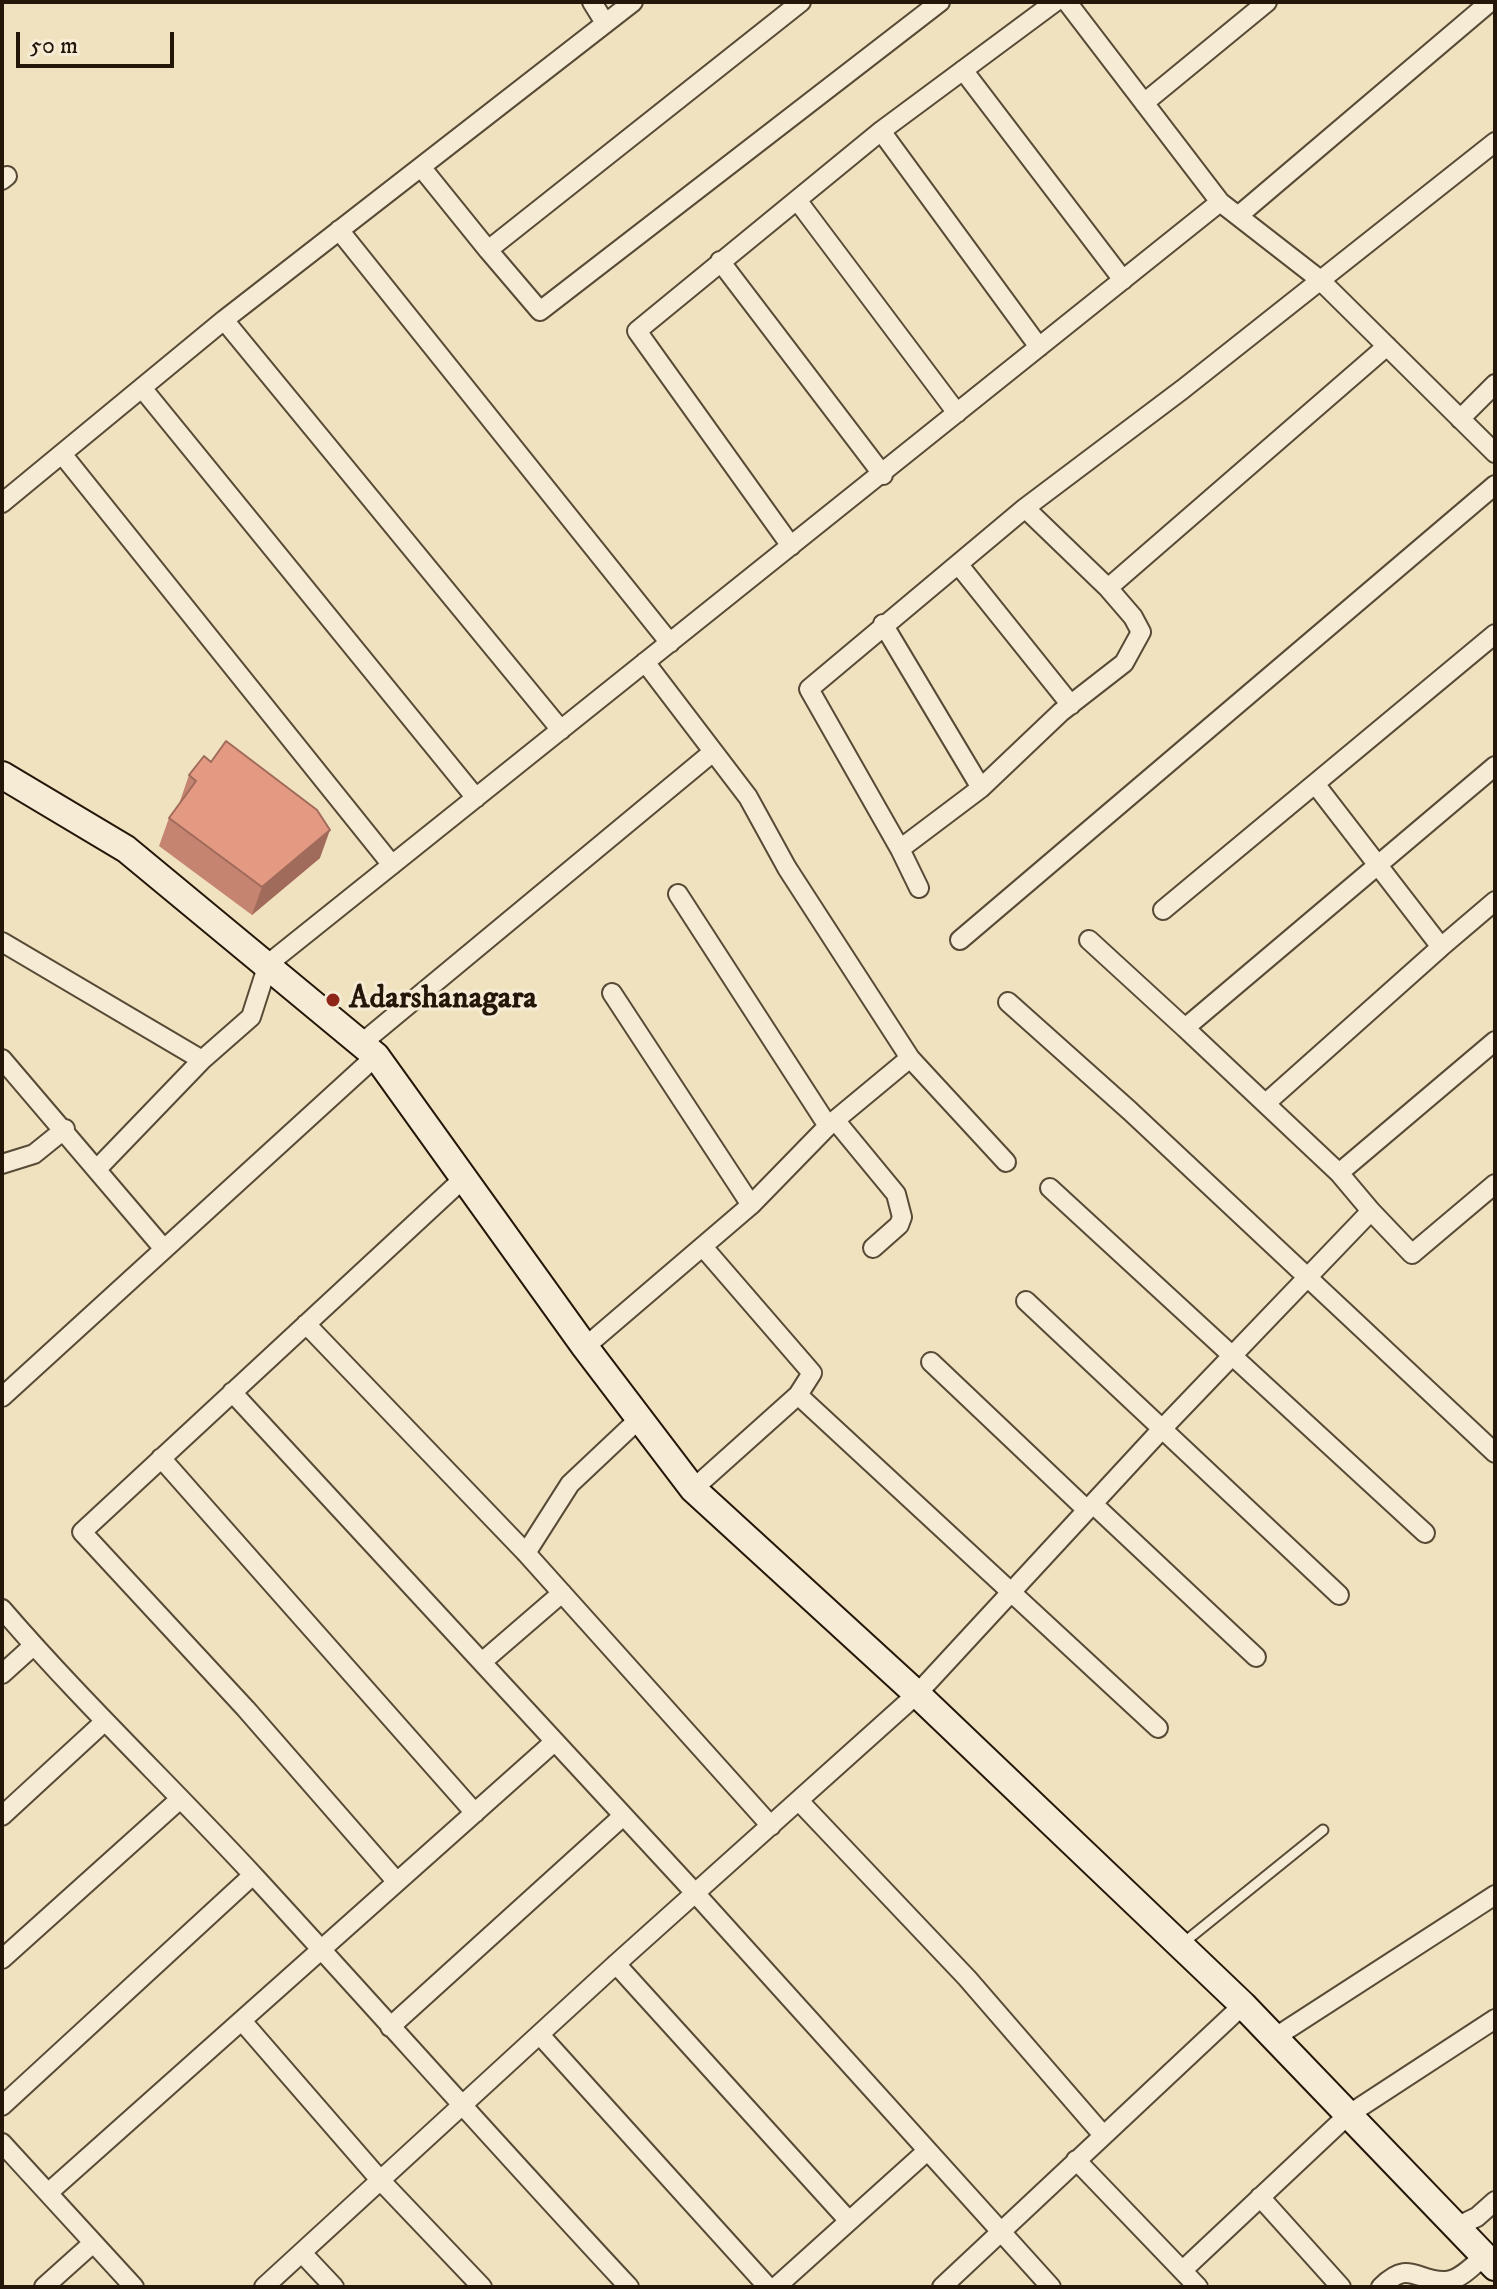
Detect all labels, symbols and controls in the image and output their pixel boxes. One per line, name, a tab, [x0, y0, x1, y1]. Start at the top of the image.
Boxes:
scale bar	[20, 16, 178, 66]
text: 50 m	[30, 31, 78, 61]
place label: Adarshanagara	[349, 981, 537, 1019]
marker: Adarshanagara	[324, 991, 342, 1009]

